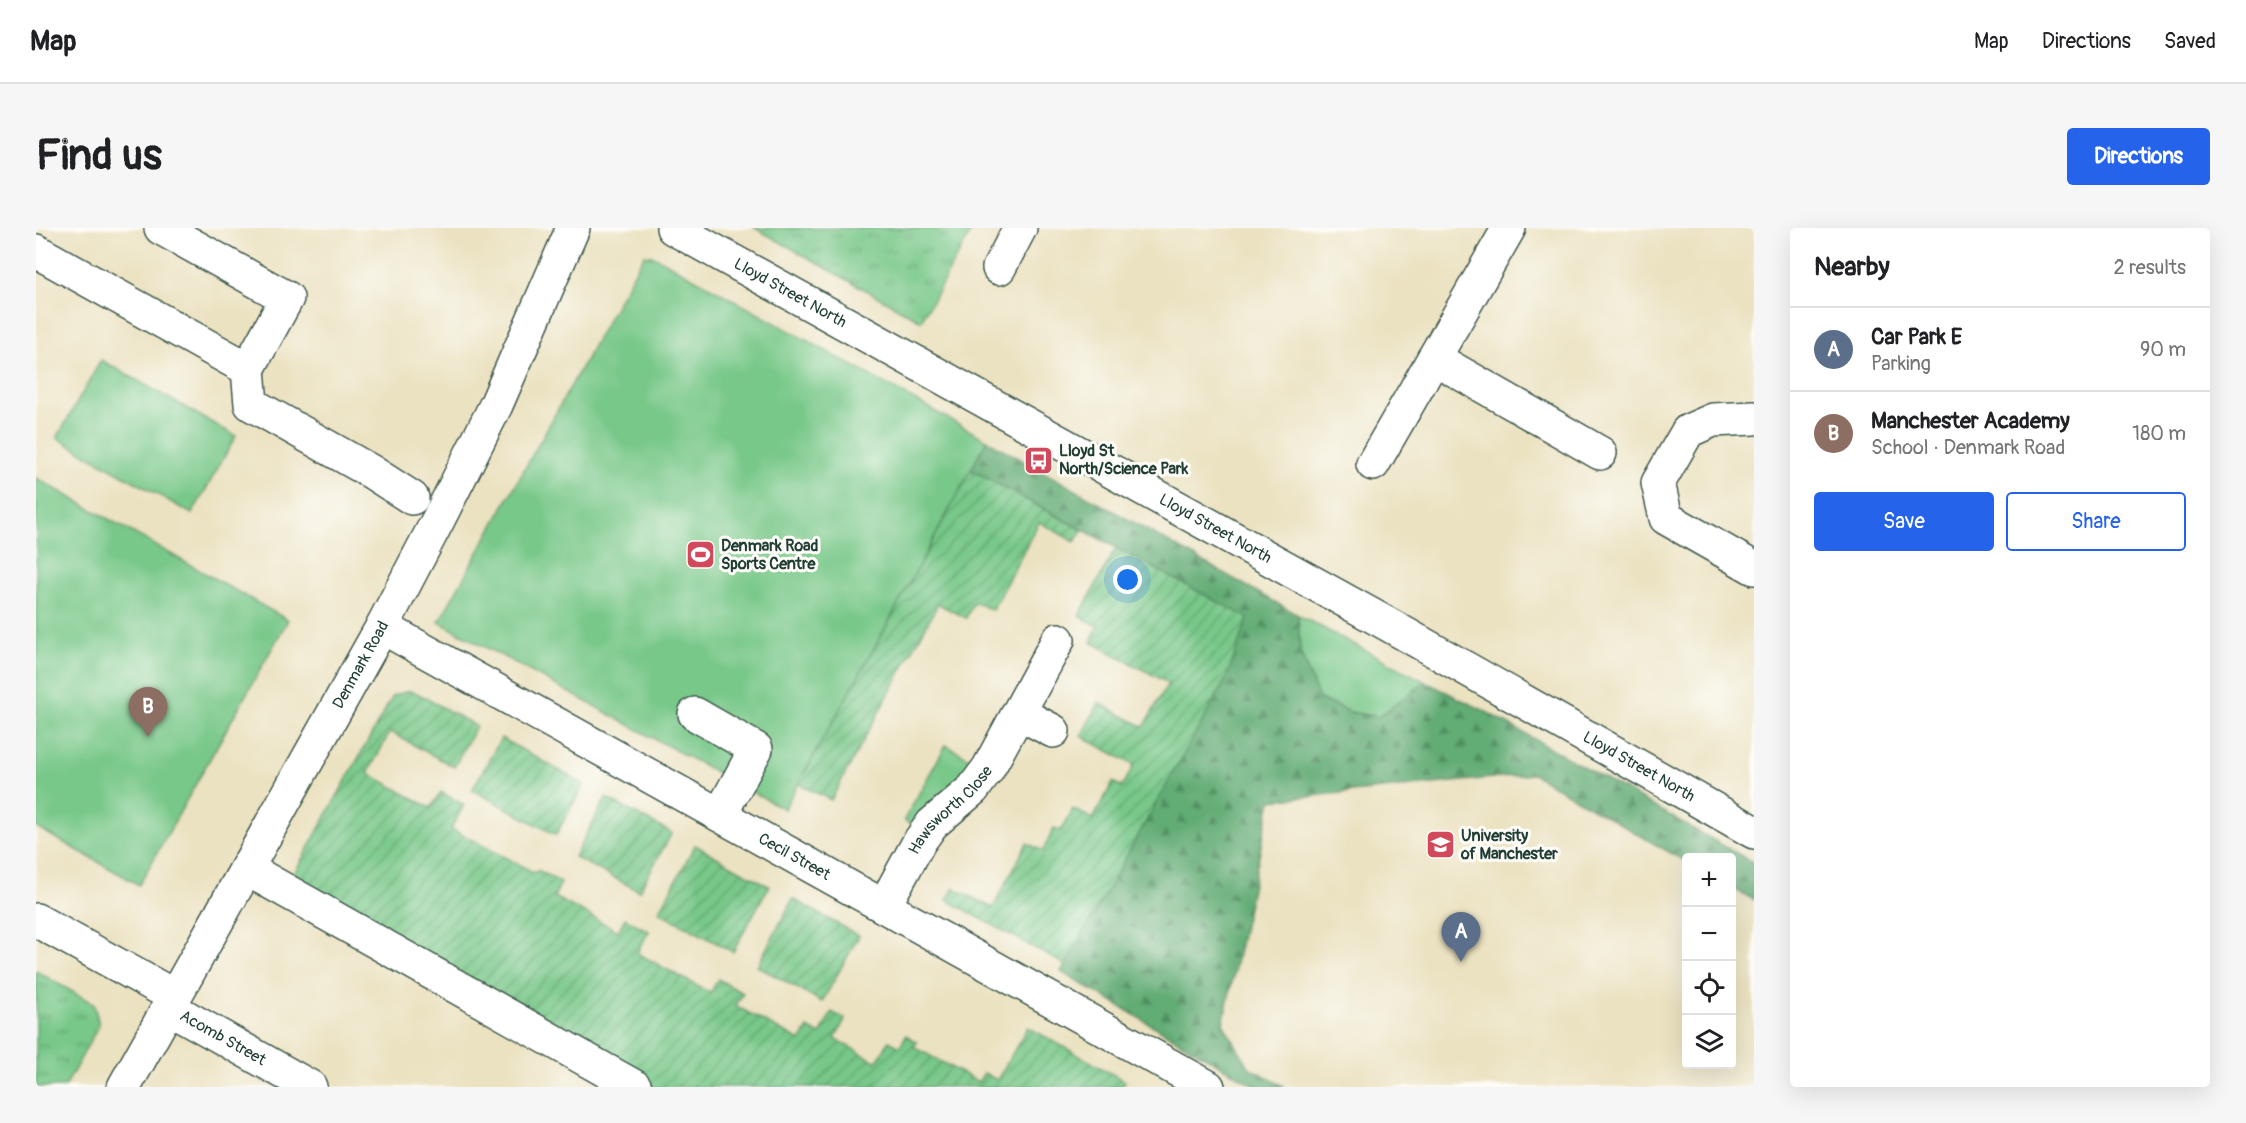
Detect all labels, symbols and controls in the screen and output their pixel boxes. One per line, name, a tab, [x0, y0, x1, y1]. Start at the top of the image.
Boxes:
text: Map	[30, 24, 76, 59]
text: Map	[1974, 28, 2009, 55]
text: Directions	[2042, 28, 2131, 55]
text: Saved	[2164, 28, 2216, 55]
button: Directions	[2067, 128, 2210, 185]
text: Find us	[36, 130, 162, 182]
text: Nearby	[1814, 251, 1890, 283]
street label: Lloyd Street North	[730, 254, 850, 332]
text: 2 results	[2114, 255, 2186, 280]
text: Car Park E	[1871, 323, 1962, 351]
text: A	[1827, 337, 1840, 362]
text: 90 m	[2140, 337, 2186, 362]
text: Parking	[1871, 351, 1931, 376]
text: Manchester Academy	[1871, 407, 2070, 435]
text: B	[1828, 421, 1839, 446]
text: 180 m	[2132, 421, 2186, 446]
text: School · Denmark Road	[1871, 435, 2065, 460]
place label: Lloyd St North/Science Park	[1059, 441, 1189, 479]
bus stop icon: Lloyd St North/Science Park	[1022, 444, 1054, 476]
street label: Lloyd Street North	[1155, 489, 1275, 568]
button: Save	[1814, 492, 1994, 551]
button: Share	[2006, 492, 2186, 551]
place label: Denmark Road Sports Centre	[721, 536, 818, 574]
sports icon: Denmark Road Sports Centre	[684, 539, 716, 571]
your location	[1113, 565, 1142, 594]
street label: Denmark Road	[328, 618, 393, 712]
pin: B	[128, 688, 168, 737]
street label: Lloyd Street North	[1579, 727, 1698, 806]
street label: Hawsworth Close	[904, 762, 997, 858]
place label: University of Manchester	[1460, 826, 1558, 864]
street label: Cecil Street	[755, 829, 834, 885]
school or university icon: University of Manchester	[1424, 829, 1456, 861]
map controls	[1682, 853, 1736, 1069]
button: +	[1682, 853, 1736, 907]
button: −	[1682, 907, 1736, 961]
pin: A	[1442, 912, 1480, 962]
button: locate	[1682, 961, 1736, 1015]
street label: Acomb Street	[176, 1006, 270, 1070]
button: layers	[1682, 1015, 1736, 1069]

